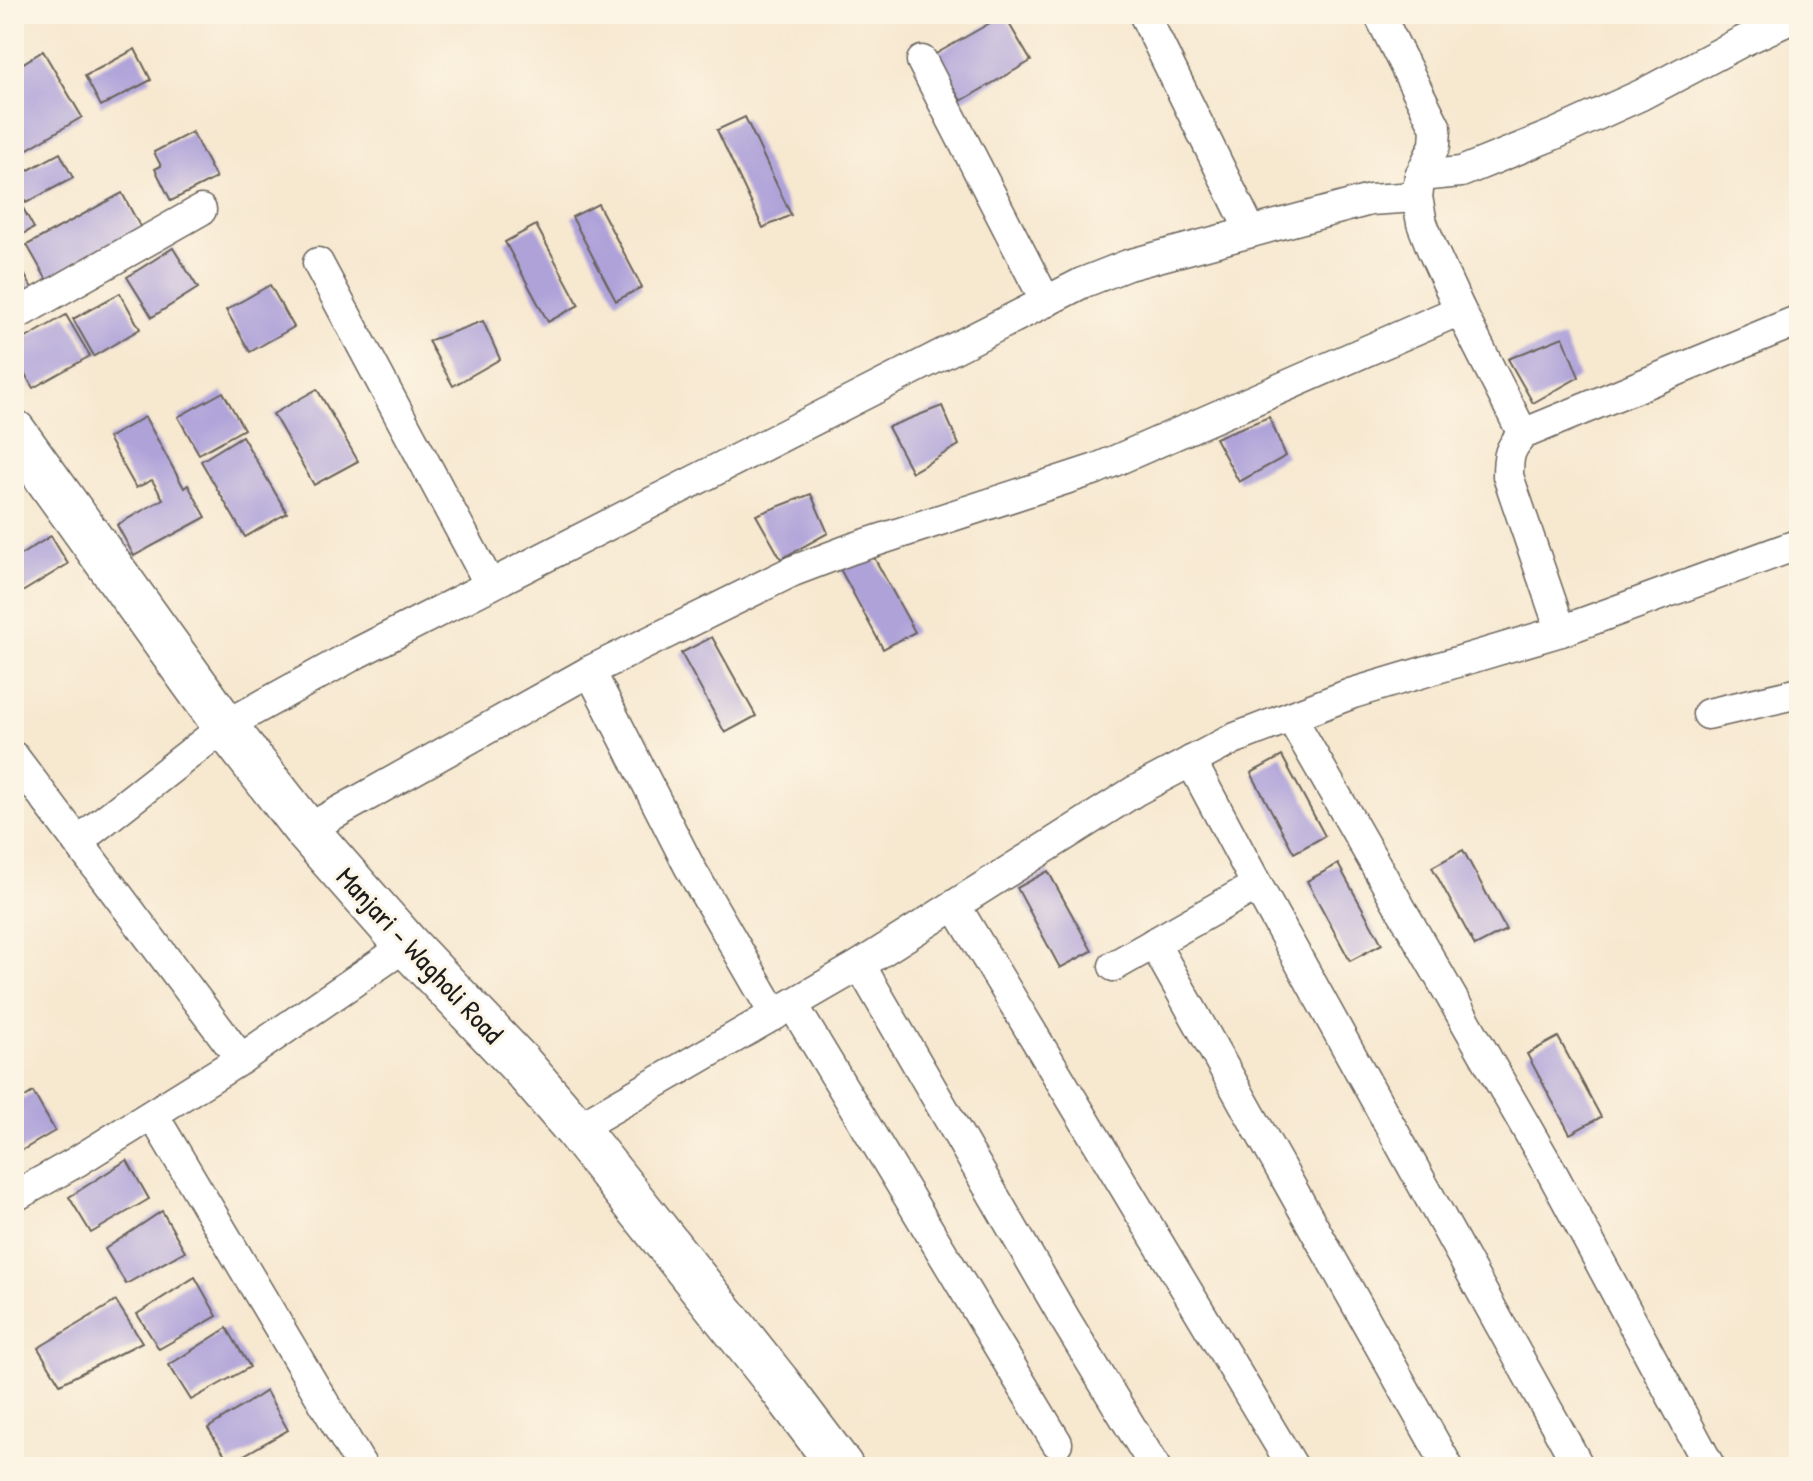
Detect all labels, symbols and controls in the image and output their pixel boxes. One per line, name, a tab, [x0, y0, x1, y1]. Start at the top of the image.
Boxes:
street label: Manjari - Wagholi Road	[328, 858, 512, 1052]

